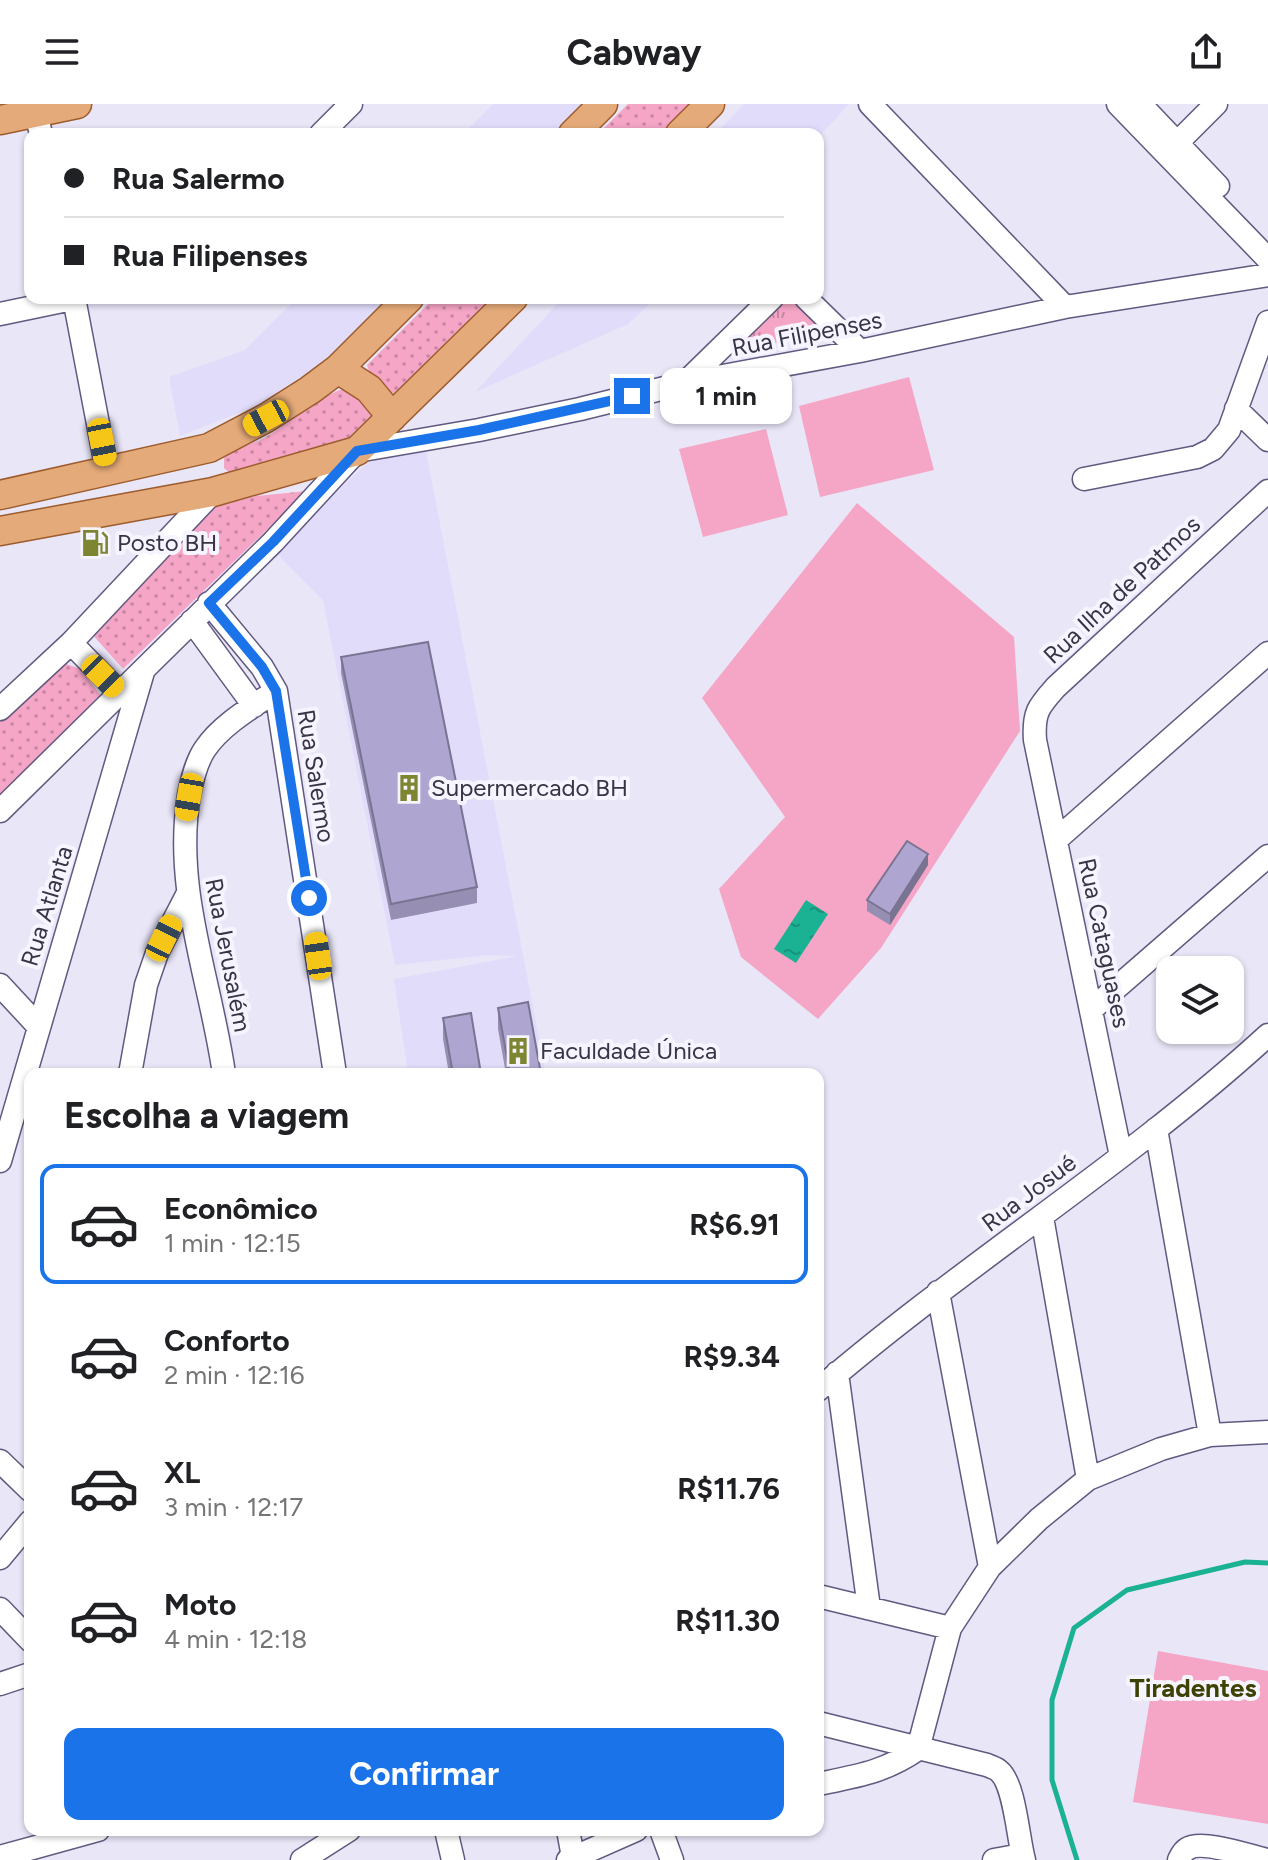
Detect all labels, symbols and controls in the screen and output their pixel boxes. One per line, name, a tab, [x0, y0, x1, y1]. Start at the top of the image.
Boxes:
icon: menu	[40, 30, 84, 74]
icon: share	[1184, 30, 1228, 74]
text: Cabway	[567, 31, 701, 74]
text: Rua Salermo	[112, 160, 285, 197]
text: Rua Filipenses	[112, 237, 308, 274]
street label: Rua Filipenses	[729, 305, 884, 362]
callout: 1 min	[660, 368, 792, 424]
route end	[614, 378, 650, 414]
text: 1 min	[695, 380, 757, 412]
car	[239, 396, 293, 440]
car	[86, 416, 118, 468]
street label: Rua Ilha de Patmos	[1037, 510, 1206, 670]
fuel station icon: Posto BH	[80, 528, 110, 558]
place label: Posto BH	[117, 528, 217, 557]
car	[78, 651, 128, 701]
street label: Rua Salermo	[292, 707, 341, 845]
car	[173, 771, 205, 823]
building icon: Supermercado BH	[394, 773, 424, 803]
place label: Supermercado BH	[431, 773, 628, 802]
street label: Rua Atlanta	[15, 842, 79, 969]
street label: Rua Cataguases	[1072, 855, 1137, 1030]
street label: Rua Jerusalém	[199, 876, 258, 1034]
route start	[291, 880, 327, 916]
car	[143, 911, 185, 965]
car	[303, 931, 333, 981]
map controls	[1156, 956, 1244, 1044]
button: layers	[1156, 956, 1244, 1044]
building icon: Faculdade Única	[503, 1036, 533, 1066]
place label: Faculdade Única	[540, 1036, 717, 1065]
text: Escolha a viagem	[64, 1094, 349, 1137]
street label: Rua Josué	[976, 1148, 1082, 1237]
icon: car	[68, 1188, 140, 1260]
text: Econômico	[164, 1190, 318, 1227]
text: R$6.91	[689, 1206, 780, 1243]
text: 1 min · 12:15	[164, 1227, 301, 1259]
icon: car	[68, 1320, 140, 1392]
text: Conforto	[164, 1322, 290, 1359]
text: R$9.34	[684, 1338, 780, 1375]
text: 2 min · 12:16	[164, 1359, 304, 1391]
icon: car	[68, 1452, 140, 1524]
text: XL	[164, 1454, 200, 1491]
text: R$11.76	[677, 1470, 780, 1507]
text: 3 min · 12:17	[164, 1491, 303, 1523]
icon: car	[68, 1584, 140, 1656]
text: Moto	[164, 1586, 236, 1623]
text: R$11.30	[675, 1602, 780, 1639]
text: 4 min · 12:18	[164, 1623, 307, 1655]
district label: Tiradentes	[1129, 1672, 1257, 1704]
button: Confirmar	[64, 1728, 784, 1820]

